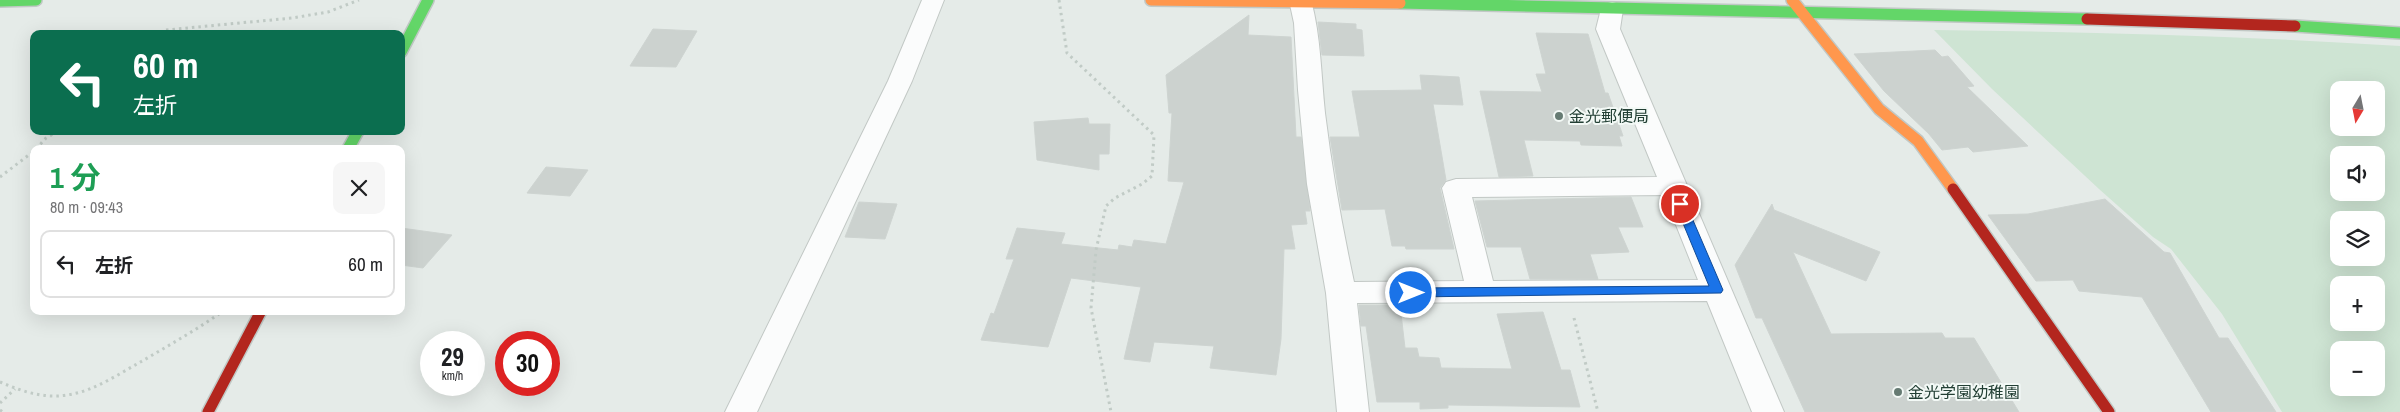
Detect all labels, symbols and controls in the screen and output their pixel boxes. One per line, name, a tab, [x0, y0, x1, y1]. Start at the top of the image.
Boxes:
text: 60 m	[133, 42, 198, 89]
icon: left	[50, 50, 115, 115]
north arrow	[2330, 81, 2385, 136]
map controls	[2330, 81, 2385, 396]
text: 左折	[133, 90, 177, 120]
place label: 金光郵便局	[1569, 105, 1649, 127]
marker: 金光郵便局	[1553, 110, 1565, 122]
button: sound	[2330, 146, 2385, 201]
text: 1 分	[50, 157, 101, 197]
button: close	[333, 162, 385, 214]
pin	[1659, 183, 1701, 225]
icon: arrive	[1666, 190, 1694, 218]
text: 80 m · 09:43	[50, 196, 123, 218]
button: layers	[2330, 211, 2385, 266]
icon: left	[52, 250, 80, 278]
text: 60 m	[348, 251, 383, 277]
text: 左折	[95, 252, 133, 278]
position arrow	[1384, 266, 1436, 318]
button: +	[2330, 276, 2385, 331]
speed limit sign: 30	[495, 331, 560, 396]
text: 29	[441, 340, 464, 374]
button: −	[2330, 341, 2385, 396]
text: km/h	[442, 368, 463, 384]
place label: 金光学園幼稚園	[1908, 381, 2020, 403]
marker: 金光学園幼稚園	[1892, 386, 1904, 398]

